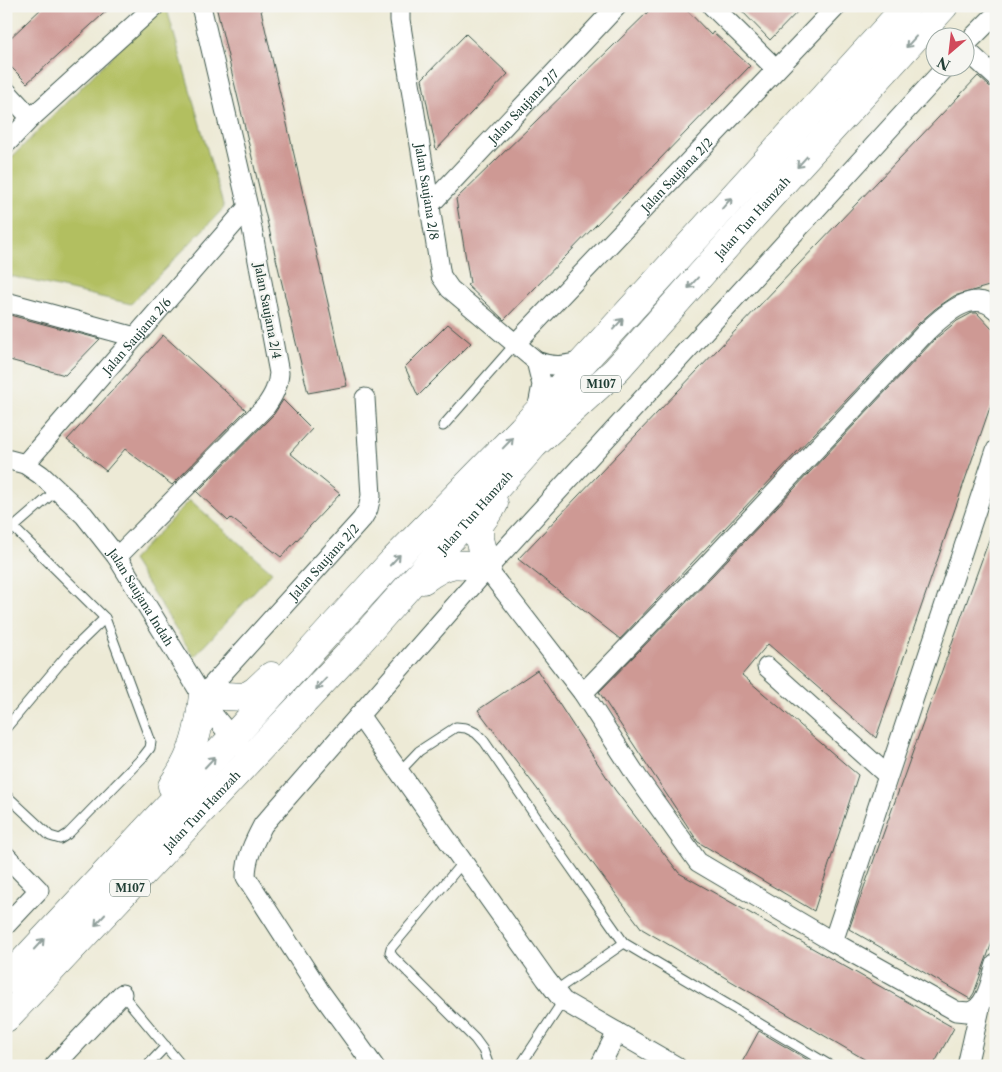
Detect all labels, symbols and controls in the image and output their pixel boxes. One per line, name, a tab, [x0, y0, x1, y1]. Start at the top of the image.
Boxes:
north arrow	[924, 28, 974, 78]
one-way arrow	[905, 36, 917, 49]
text: N	[934, 53, 953, 74]
street label: Jalan Saujana 2/7	[483, 66, 561, 147]
street label: Jalan Saujana 2/2	[636, 134, 715, 216]
street label: Jalan Saujana 2/8	[412, 141, 443, 241]
one-way arrow	[796, 156, 808, 169]
street label: Jalan Tun Hamzah	[710, 173, 793, 263]
one-way arrow	[721, 197, 733, 210]
street label: Jalan Saujana 2/4	[251, 260, 285, 360]
one-way arrow	[687, 276, 699, 289]
street label: Jalan Saujana 2/6	[98, 294, 174, 379]
one-way arrow	[612, 317, 624, 330]
road number: M107	[581, 376, 621, 392]
one-way arrow	[502, 437, 514, 450]
street label: Jalan Tun Hamzah	[433, 467, 516, 558]
street label: Jalan Saujana 2/2	[284, 520, 362, 604]
street label: Jalan Saujana Indah	[104, 544, 177, 649]
one-way arrow	[389, 553, 401, 566]
one-way arrow	[315, 677, 327, 690]
one-way arrow	[204, 755, 216, 768]
street label: Jalan Tun Hamzah	[159, 767, 243, 855]
road number: M107	[110, 880, 150, 896]
one-way arrow	[94, 914, 106, 927]
one-way arrow	[33, 938, 45, 951]

